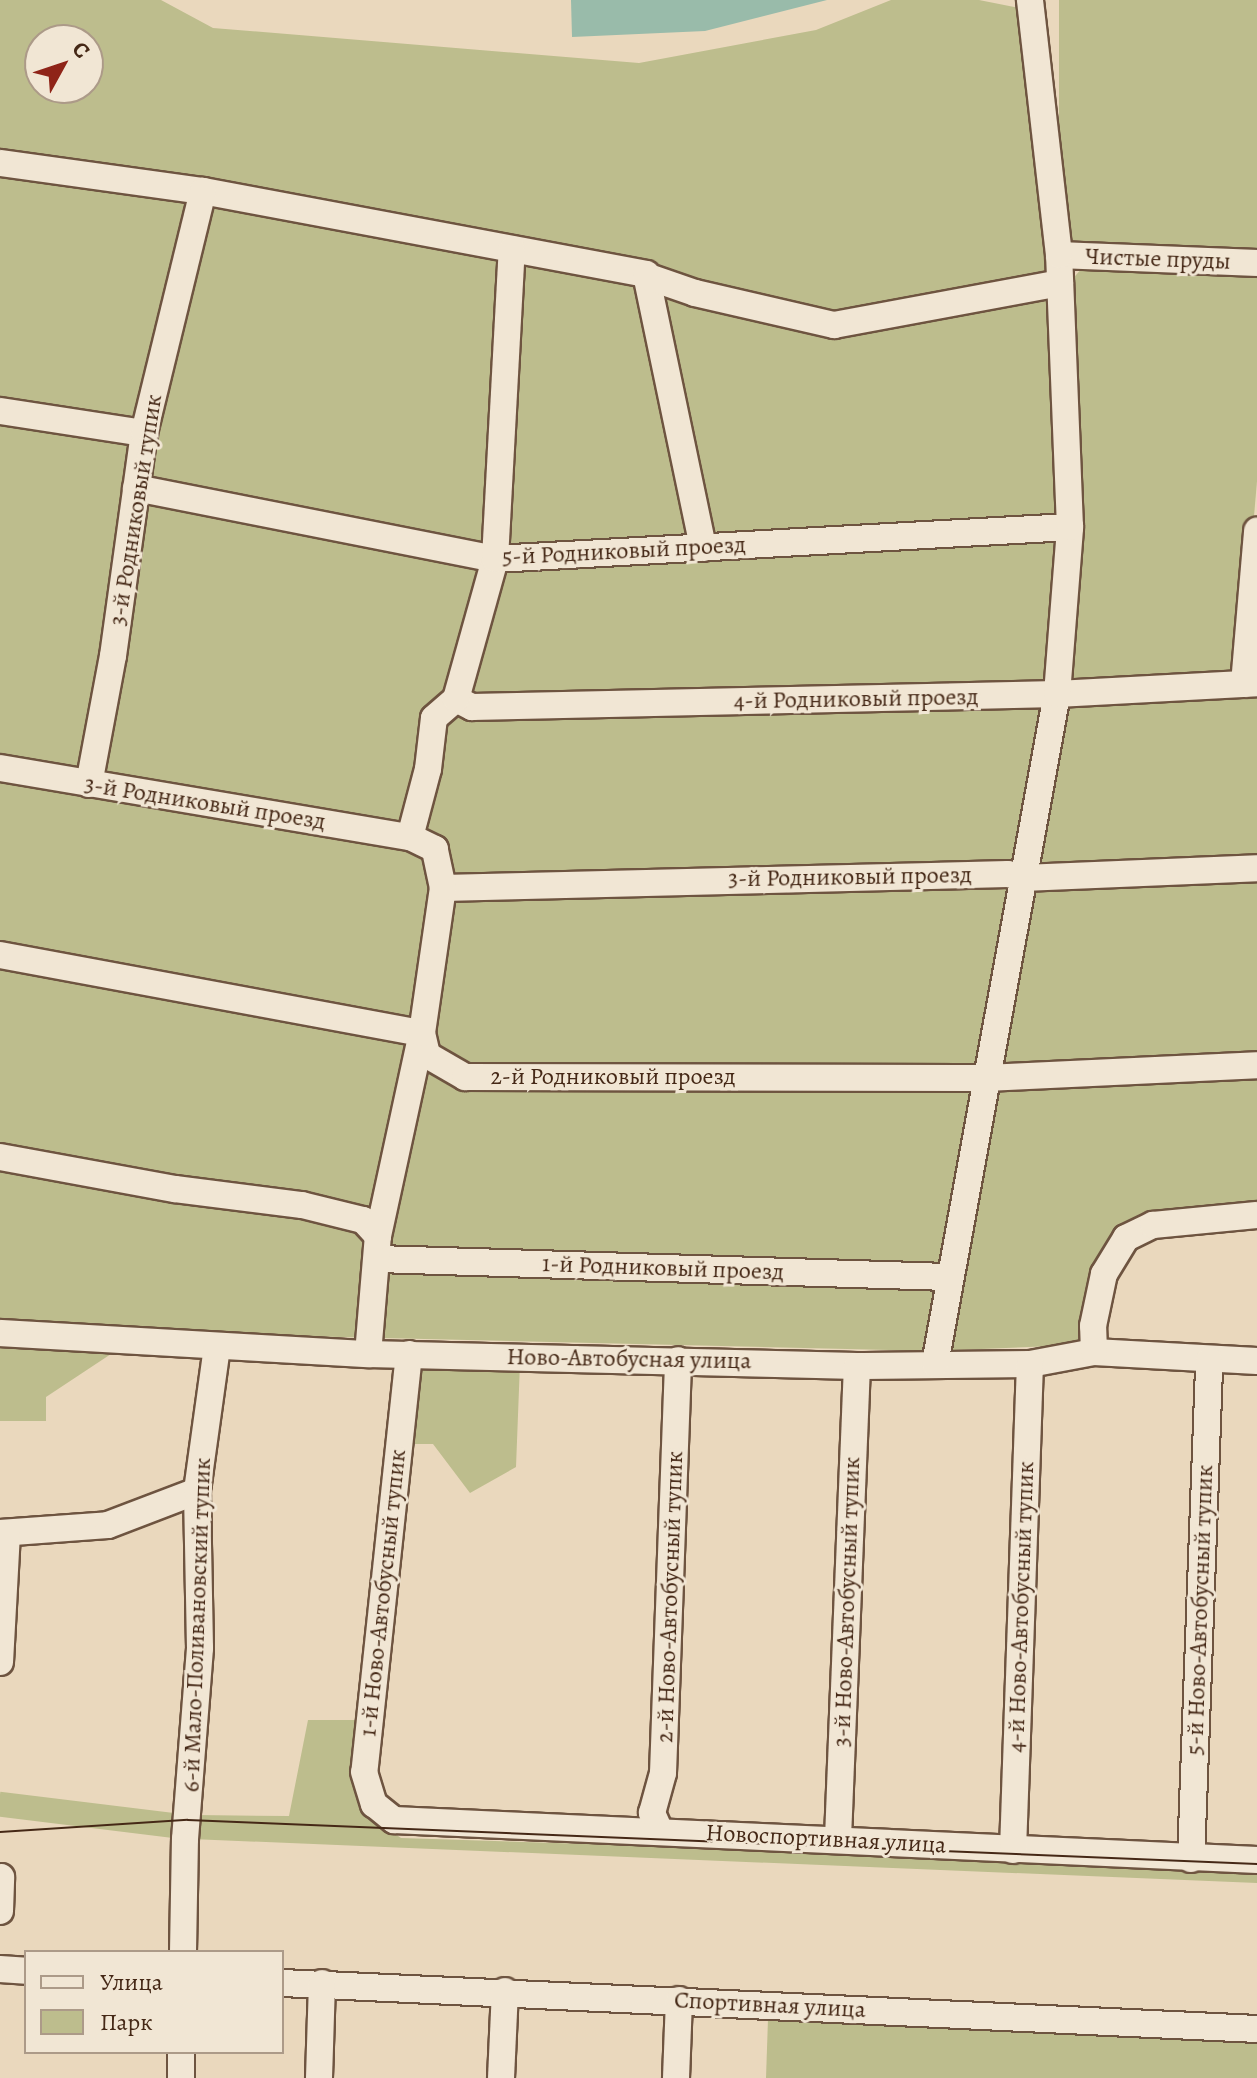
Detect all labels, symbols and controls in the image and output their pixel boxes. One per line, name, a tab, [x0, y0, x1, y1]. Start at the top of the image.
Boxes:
north arrow	[24, 24, 104, 104]
text: С	[65, 35, 97, 65]
street label: Чистые пруды	[1085, 242, 1231, 276]
street label: 3-й Родниковый тупик	[103, 392, 169, 628]
street label: 5-й Родниковый проезд	[501, 530, 747, 572]
street label: 4-й Родниковый проезд	[733, 682, 979, 716]
street label: 3-й Родниковый проезд	[82, 770, 328, 836]
street label: 3-й Родниковый проезд	[728, 860, 972, 894]
street label: 2-й Родниковый проезд	[490, 1063, 736, 1091]
street label: 1-й Родниковый проезд	[542, 1249, 784, 1287]
street label: Ново-Автобусная улица	[506, 1342, 752, 1376]
street label: 1-й Ново-Автобусный тупик	[354, 1448, 412, 1738]
street label: 2-й Ново-Автобусный тупик	[651, 1451, 689, 1743]
street label: 3-й Ново-Автобусный тупик	[828, 1456, 866, 1748]
street label: 6-й Мало-Поливановский тупик	[177, 1457, 217, 1793]
street label: 4-й Ново-Автобусный тупик	[1002, 1461, 1040, 1753]
street label: 5-й Ново-Автобусный тупик	[1181, 1464, 1219, 1756]
street label: Новоспортивная улица	[705, 1818, 947, 1860]
legend	[24, 1950, 284, 2054]
text: Улица	[100, 1966, 163, 1998]
street label: Спортивная улица	[674, 1986, 866, 2024]
text: Парк	[100, 2006, 153, 2038]

